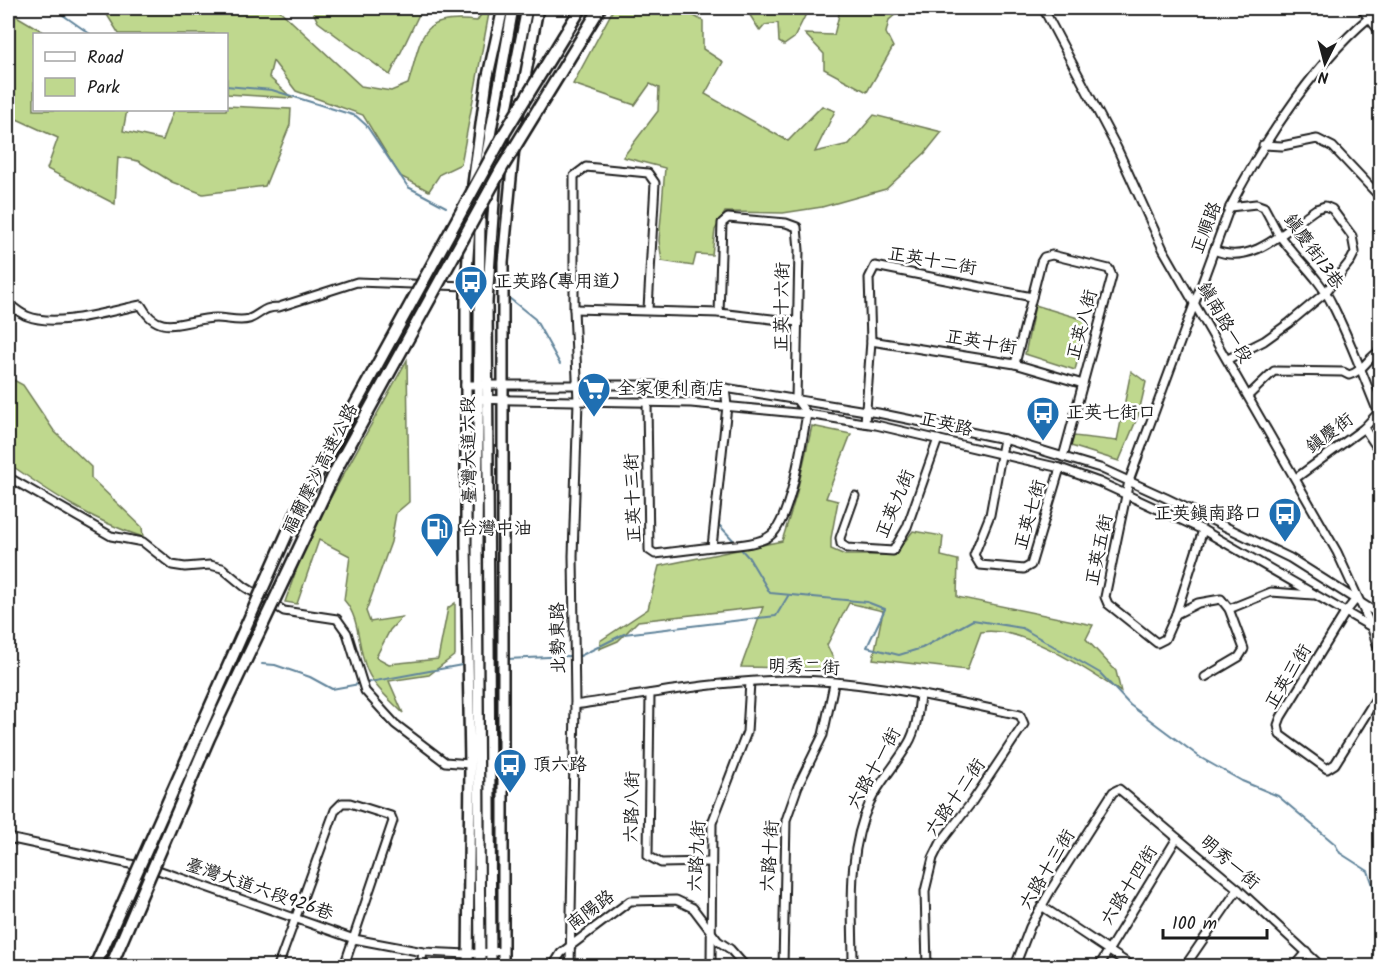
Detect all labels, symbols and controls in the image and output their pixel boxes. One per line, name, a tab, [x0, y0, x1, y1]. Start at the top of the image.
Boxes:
legend	[33, 33, 228, 111]
north arrow	[1295, 33, 1355, 93]
text: Road	[87, 44, 124, 73]
text: N	[1317, 63, 1330, 89]
text: Park	[87, 74, 120, 103]
street label: 正順路	[1184, 198, 1230, 258]
street label: 鎮慶街13巷	[1275, 208, 1351, 296]
street label: 正英十二街	[885, 240, 979, 284]
street label: 正英十六街	[768, 262, 798, 352]
bus stop icon: 正英路(專用道)	[453, 264, 489, 311]
place label: 正英路(專用道)	[494, 268, 620, 297]
street label: 鎮南路一段	[1189, 277, 1259, 369]
street label: 正英八街	[1060, 286, 1106, 364]
street label: 正英十街	[943, 322, 1019, 364]
supermarket icon: 全家便利商店	[576, 371, 612, 418]
place label: 全家便利商店	[617, 375, 725, 404]
bus stop icon: 正英七街口	[1025, 395, 1061, 442]
street label: 臺灣大道六段	[455, 396, 485, 504]
street label: 福爾摩沙高速公路	[275, 398, 367, 540]
place label: 正英七街口	[1066, 399, 1156, 428]
street label: 正英路	[916, 405, 976, 445]
street label: 鎮慶街	[1300, 406, 1360, 462]
street label: 正英十三街	[618, 453, 650, 543]
street label: 正英九街	[869, 465, 923, 543]
street label: 正英七街	[1007, 476, 1055, 554]
bus stop icon: 正英鎮南路口	[1267, 496, 1303, 543]
place label: 正英鎮南路口	[1154, 500, 1262, 529]
fuel station icon: 台灣中油	[419, 511, 455, 558]
street label: 正英五街	[1078, 512, 1122, 588]
place label: 台灣中油	[460, 515, 532, 544]
street label: 北勢東路	[544, 602, 574, 674]
street label: 正英三街	[1258, 639, 1320, 715]
street label: 明秀二街	[768, 652, 840, 684]
street label: 六路十一街	[841, 723, 909, 815]
bus stop icon: 頂六路	[492, 747, 528, 794]
place label: 頂六路	[533, 751, 587, 780]
street label: 六路十二街	[918, 753, 994, 843]
street label: 六路八街	[618, 771, 648, 843]
street label: 六路九街	[682, 819, 714, 893]
street label: 六路十街	[754, 819, 788, 893]
street label: 六路十三街	[1012, 824, 1084, 916]
street label: 明秀一街	[1192, 828, 1266, 898]
street label: 六路十四街	[1094, 840, 1166, 932]
street label: 臺灣大道六段926巷	[181, 851, 337, 929]
street label: 南陽路	[561, 883, 621, 939]
scale bar	[1163, 902, 1266, 940]
text: 100 m	[1172, 910, 1217, 939]

